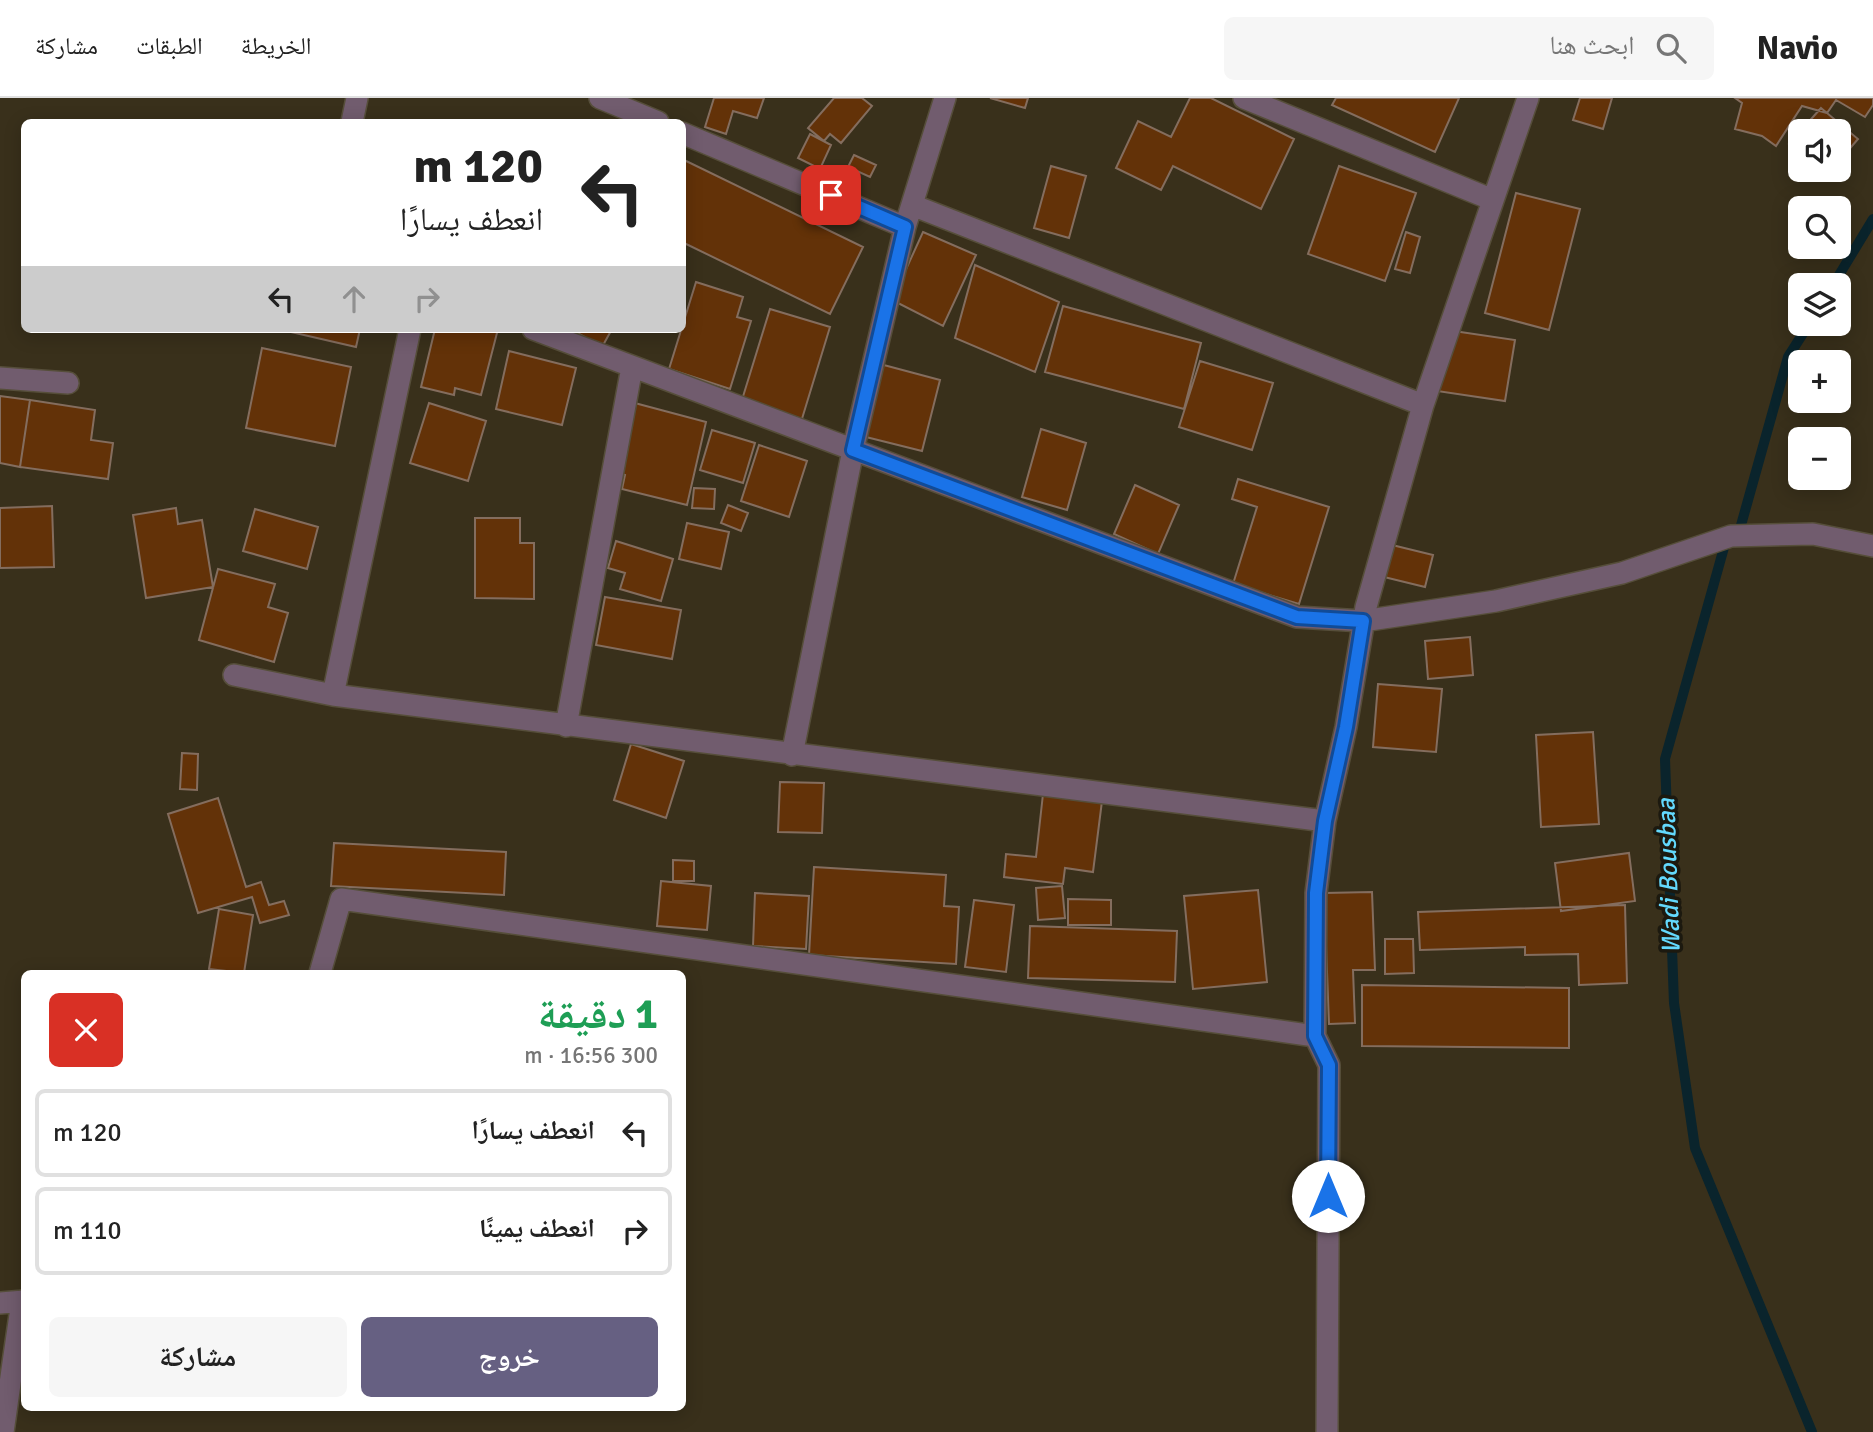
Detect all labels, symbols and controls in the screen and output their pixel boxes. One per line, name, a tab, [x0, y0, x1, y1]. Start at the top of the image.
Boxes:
search box	[1224, 17, 1714, 80]
text: Navio	[1756, 28, 1838, 69]
icon: search	[1652, 29, 1690, 67]
text: ابحث هنا	[1549, 30, 1634, 62]
text: مشاركة	[35, 31, 98, 61]
text: الطبقات	[136, 31, 203, 61]
text: الخريطة	[241, 31, 311, 61]
map controls	[1788, 119, 1851, 490]
button: sound	[1788, 119, 1851, 182]
text: 120 m	[413, 136, 543, 196]
icon: left	[567, 147, 658, 238]
pin	[801, 165, 861, 225]
icon: arrive	[812, 176, 850, 214]
button: search	[1788, 196, 1851, 259]
text: انعطف يسارًا	[400, 200, 543, 239]
button: layers	[1788, 273, 1851, 336]
icon: left	[262, 280, 300, 318]
icon: ahead	[335, 280, 373, 318]
icon: right	[408, 280, 446, 318]
button: +	[1788, 350, 1851, 413]
button: −	[1788, 427, 1851, 490]
water label: Wadi Bousbaa	[1650, 797, 1688, 954]
text: 1 دقيقة	[538, 989, 658, 1040]
button: close	[49, 993, 123, 1067]
text: 300 m · 16:56	[524, 1041, 658, 1070]
icon: left	[616, 1114, 654, 1152]
text: انعطف يسارًا	[471, 1115, 595, 1147]
text: 120 m	[53, 1117, 122, 1149]
position arrow	[1291, 1159, 1365, 1233]
icon: right	[616, 1212, 654, 1250]
text: انعطف يمينًا	[479, 1213, 595, 1245]
text: 110 m	[53, 1215, 122, 1247]
button: مشاركة	[49, 1317, 347, 1397]
button: خروج	[361, 1317, 658, 1397]

